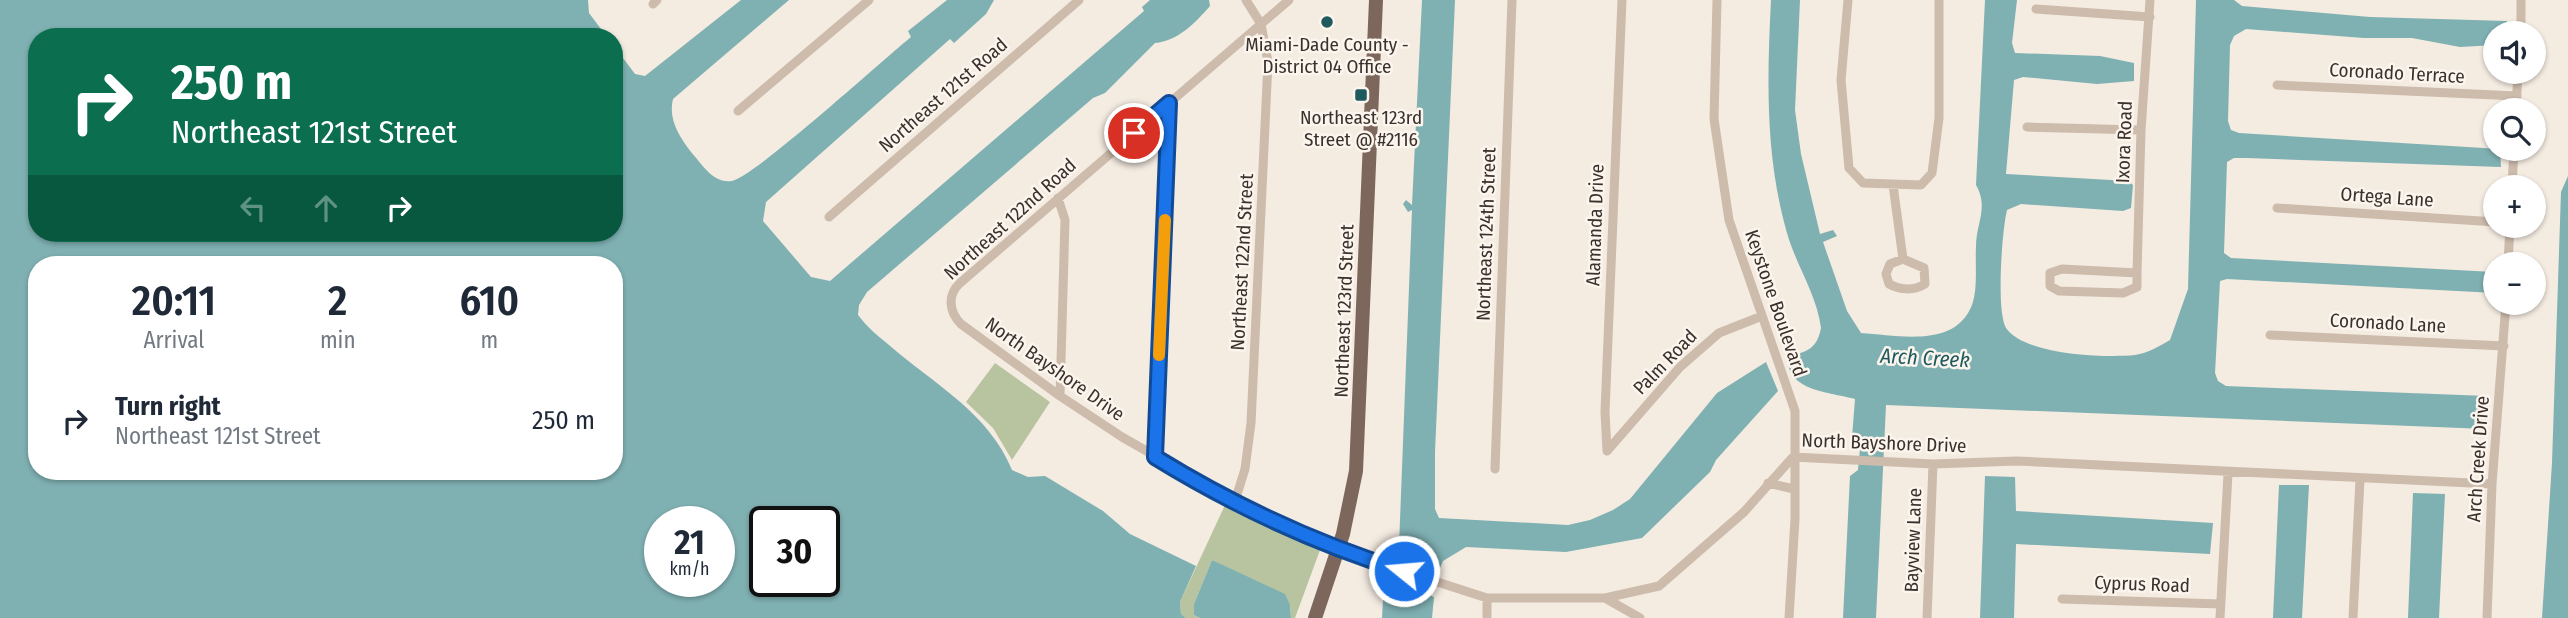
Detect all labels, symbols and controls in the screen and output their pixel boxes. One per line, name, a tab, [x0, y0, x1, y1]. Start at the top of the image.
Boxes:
marker: Miami-Dade County - District 04 Office	[1319, 14, 1335, 30]
map controls	[2483, 21, 2546, 315]
button: sound	[2483, 21, 2546, 84]
street label: Northeast 121st Road	[874, 33, 1012, 157]
place label: Miami-Dade County - District 04 Office	[1245, 33, 1409, 78]
text: 250 m	[171, 53, 292, 112]
icon: right	[56, 56, 147, 147]
street label: Coronado Terrace	[2329, 58, 2465, 88]
marker: Northeast 123rd Street @ #2116	[1353, 87, 1369, 103]
button: search	[2483, 98, 2546, 161]
street label: Ixora Road	[2111, 100, 2137, 184]
pin	[1104, 103, 1164, 163]
place label: Northeast 123rd Street @ #2116	[1300, 106, 1422, 151]
text: Northeast 121st Street	[171, 113, 457, 151]
icon: arrive	[1115, 114, 1153, 152]
street label: Northeast 124th Street	[1471, 146, 1501, 321]
street label: Northeast 122nd Road	[939, 154, 1081, 284]
street label: Alamanda Drive	[1581, 163, 1609, 287]
street label: Northeast 122nd Street	[1226, 172, 1258, 351]
button: +	[2483, 175, 2546, 238]
street label: Ortega Lane	[2340, 182, 2434, 212]
icon: left	[234, 189, 272, 227]
icon: ahead	[307, 189, 345, 227]
icon: right	[380, 189, 418, 227]
street label: Northeast 123rd Street	[1329, 223, 1359, 398]
street label: Keystone Boulevard	[1740, 227, 1812, 379]
button: −	[2483, 252, 2546, 315]
text: 20:11	[132, 276, 216, 326]
text: 2	[328, 276, 347, 326]
text: 610	[459, 276, 519, 326]
street label: Coronado Lane	[2329, 308, 2447, 338]
street label: North Bayshore Drive	[981, 312, 1129, 426]
street label: Palm Road	[1628, 325, 1702, 399]
text: Arrival	[143, 326, 204, 354]
text: min	[320, 326, 356, 354]
text: m	[480, 326, 498, 354]
water label: Arch Creek	[1879, 343, 1970, 373]
text: Turn right	[115, 391, 221, 422]
street label: Arch Creek Drive	[2462, 395, 2494, 523]
icon: right	[56, 402, 94, 440]
text: 250 m	[532, 405, 595, 436]
text: Northeast 121st Street	[115, 422, 321, 450]
street label: North Bayshore Drive	[1801, 429, 1967, 457]
street label: Bayview Lane	[1900, 487, 1926, 593]
speed limit sign: 30	[749, 506, 840, 597]
text: 21	[674, 521, 705, 563]
position arrow	[1367, 534, 1441, 608]
text: km/h	[669, 558, 710, 580]
street label: Cyprus Road	[2094, 571, 2190, 597]

